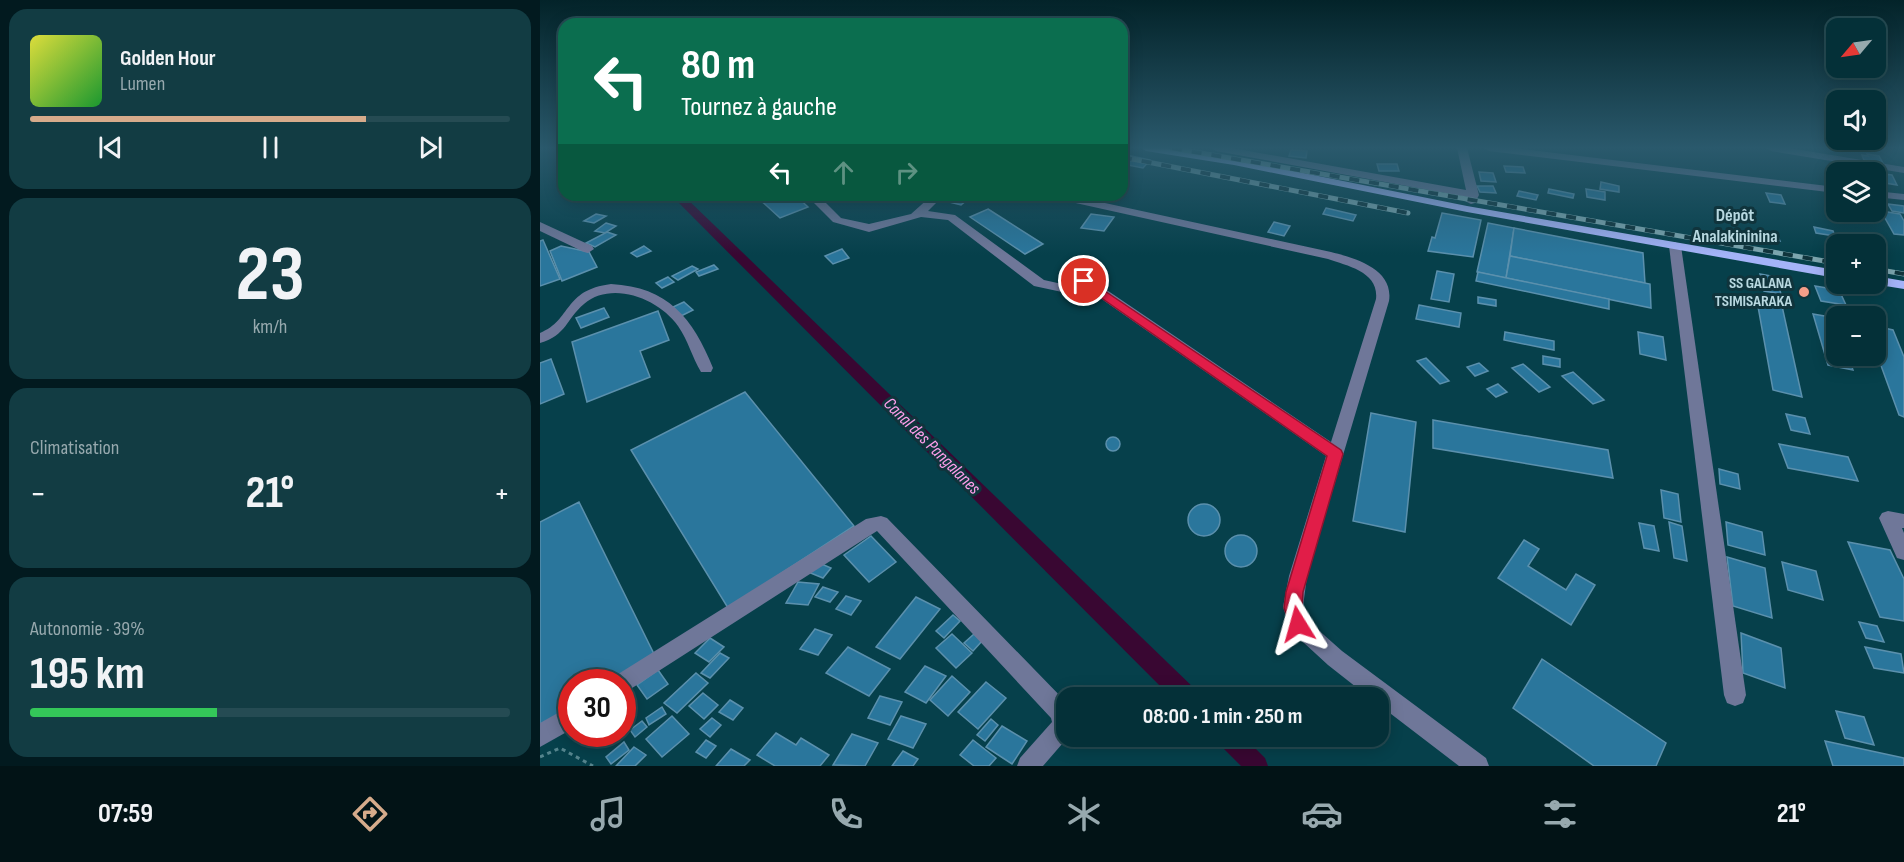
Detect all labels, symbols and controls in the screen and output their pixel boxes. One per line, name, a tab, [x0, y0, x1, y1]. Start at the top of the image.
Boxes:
north arrow	[1826, 18, 1886, 78]
map controls	[1826, 18, 1886, 366]
text: 80 m	[681, 40, 755, 91]
icon: left	[582, 42, 660, 120]
text: Golden Hour	[120, 45, 216, 72]
text: Lumen	[120, 72, 165, 96]
button: sound	[1826, 90, 1886, 150]
text: Tournez à gauche	[681, 91, 837, 123]
icon: previous	[94, 131, 127, 164]
icon: pause	[254, 131, 287, 164]
icon: next	[414, 131, 447, 164]
icon: left	[764, 156, 797, 189]
icon: ahead	[827, 156, 860, 189]
icon: right	[890, 156, 923, 189]
button: layers	[1826, 162, 1886, 222]
district label: Dépôt Analakininina	[1691, 205, 1778, 247]
text: 23	[235, 229, 305, 322]
button: +	[1826, 234, 1886, 294]
pin	[1058, 255, 1109, 306]
icon: arrive	[1067, 264, 1100, 297]
place label: SS GALANA TSIMISARAKA	[1715, 274, 1792, 311]
marker: SS GALANA TSIMISARAKA	[1797, 285, 1811, 299]
button: −	[1826, 306, 1886, 366]
text: km/h	[253, 315, 287, 339]
water label: Canal des Pangalanes	[879, 393, 985, 499]
text: Climatisation	[30, 436, 119, 460]
text: 21°	[246, 466, 294, 521]
text: −	[30, 474, 46, 514]
text: +	[494, 474, 510, 514]
position arrow	[1266, 592, 1330, 656]
text: Autonomie · 39%	[30, 617, 145, 641]
text: 195 km	[30, 647, 145, 702]
speed limit sign: 30	[558, 669, 636, 747]
text: 08:00 · 1 min · 250 m	[1143, 703, 1302, 730]
icon: directions	[349, 793, 391, 835]
icon: music	[587, 793, 629, 835]
icon: phone	[825, 793, 867, 835]
icon: climate	[1063, 793, 1105, 835]
icon: car	[1301, 793, 1343, 835]
icon: filters	[1539, 793, 1581, 835]
text: 07:59	[98, 798, 153, 830]
text: 21°	[1777, 798, 1806, 830]

